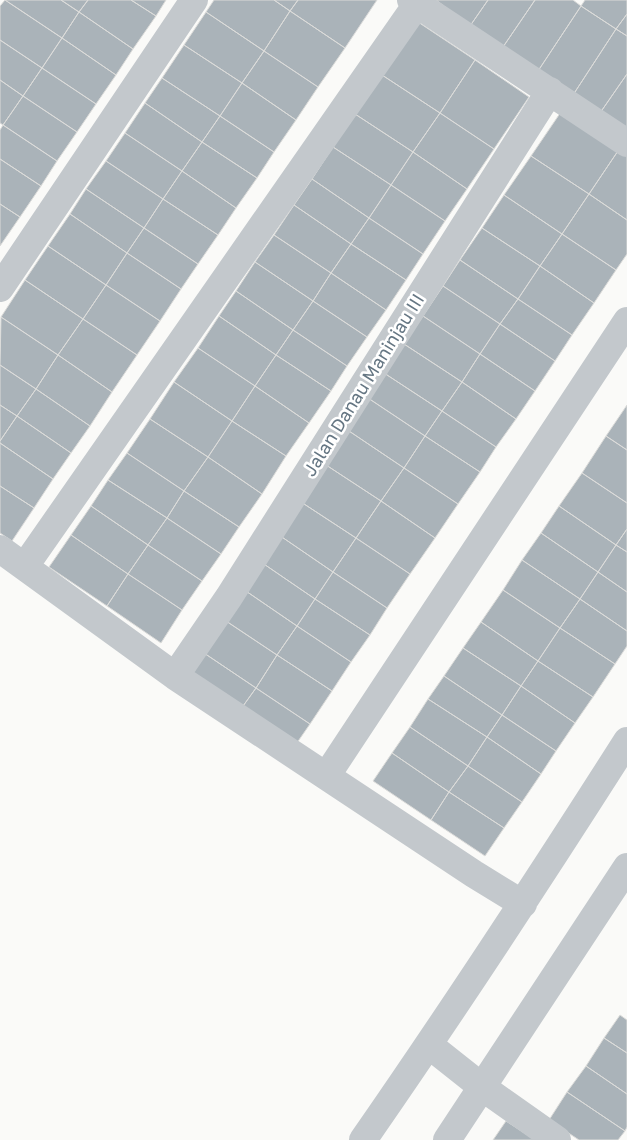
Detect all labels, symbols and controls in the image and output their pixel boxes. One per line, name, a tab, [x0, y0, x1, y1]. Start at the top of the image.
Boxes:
street label: Jalan Danau Maninjau III	[298, 289, 428, 480]

